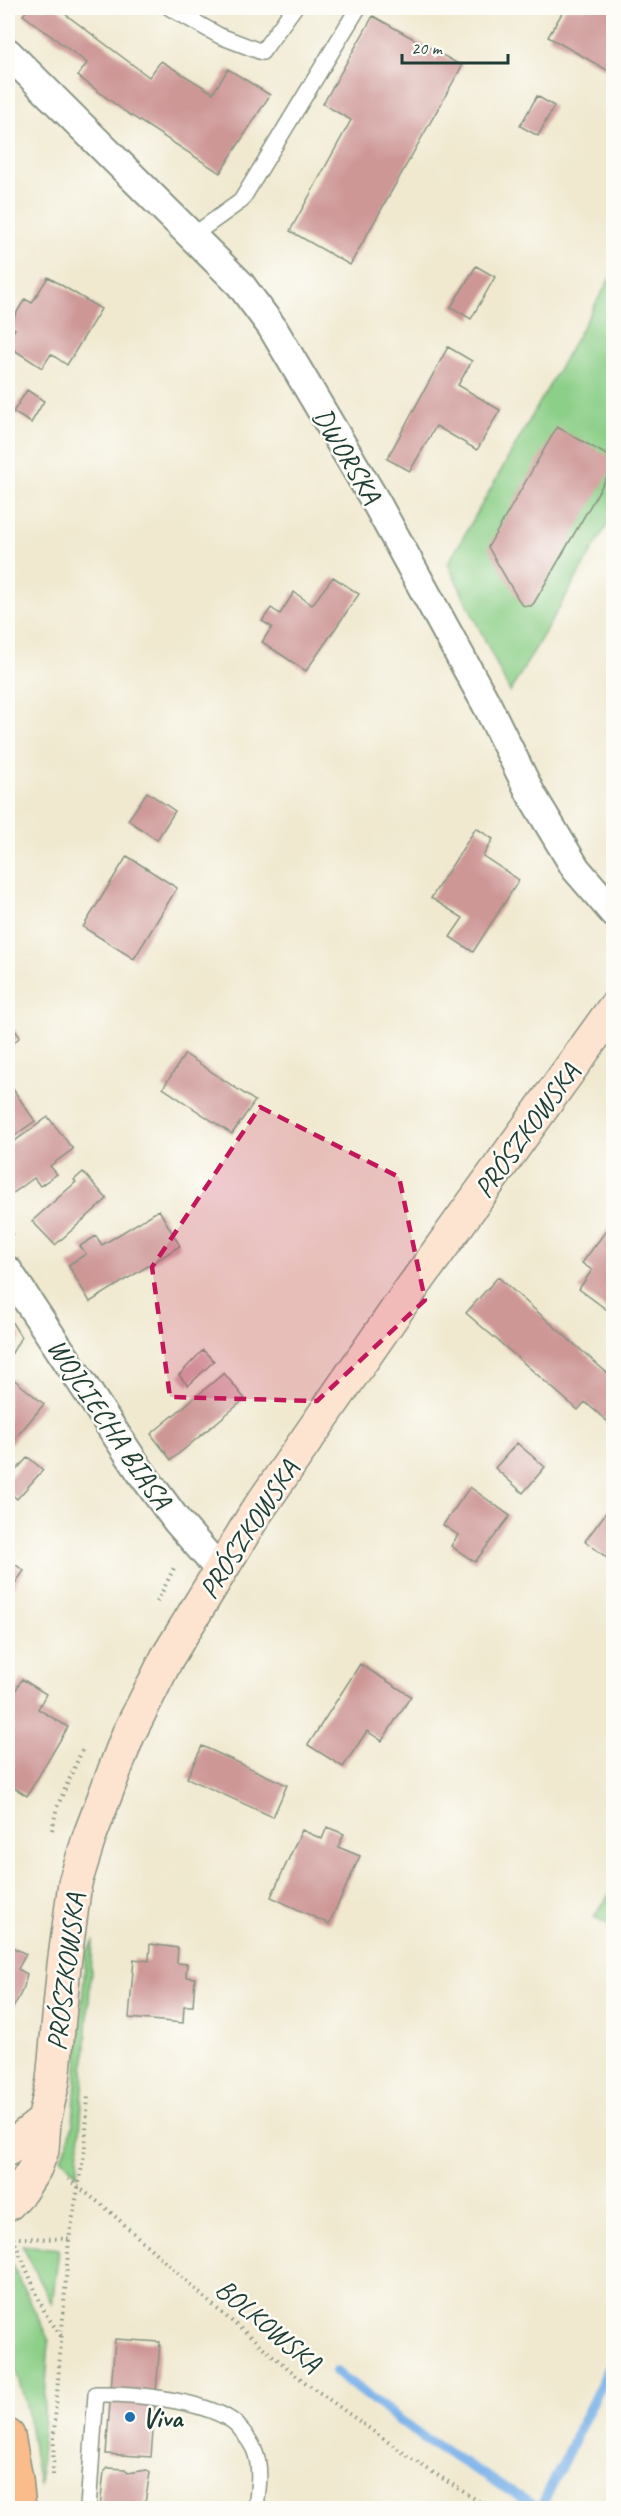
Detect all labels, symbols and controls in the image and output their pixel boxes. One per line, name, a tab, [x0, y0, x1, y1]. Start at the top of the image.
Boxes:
scale bar	[402, 27, 508, 65]
text: 20 m	[411, 37, 444, 59]
street label: DWORSKA	[305, 401, 390, 510]
street label: PRÓSZKOWSKA	[466, 1055, 588, 1204]
street label: WOJCIECHA BIASA	[40, 1332, 180, 1517]
street label: PRÓSZKOWSKA	[191, 1453, 307, 1605]
street label: PRÓSZKOWSKA	[39, 1891, 93, 2053]
street label: BOLKOWSKA	[208, 2271, 330, 2380]
place label: Viva	[142, 2400, 185, 2435]
marker: Viva	[123, 2410, 137, 2424]

